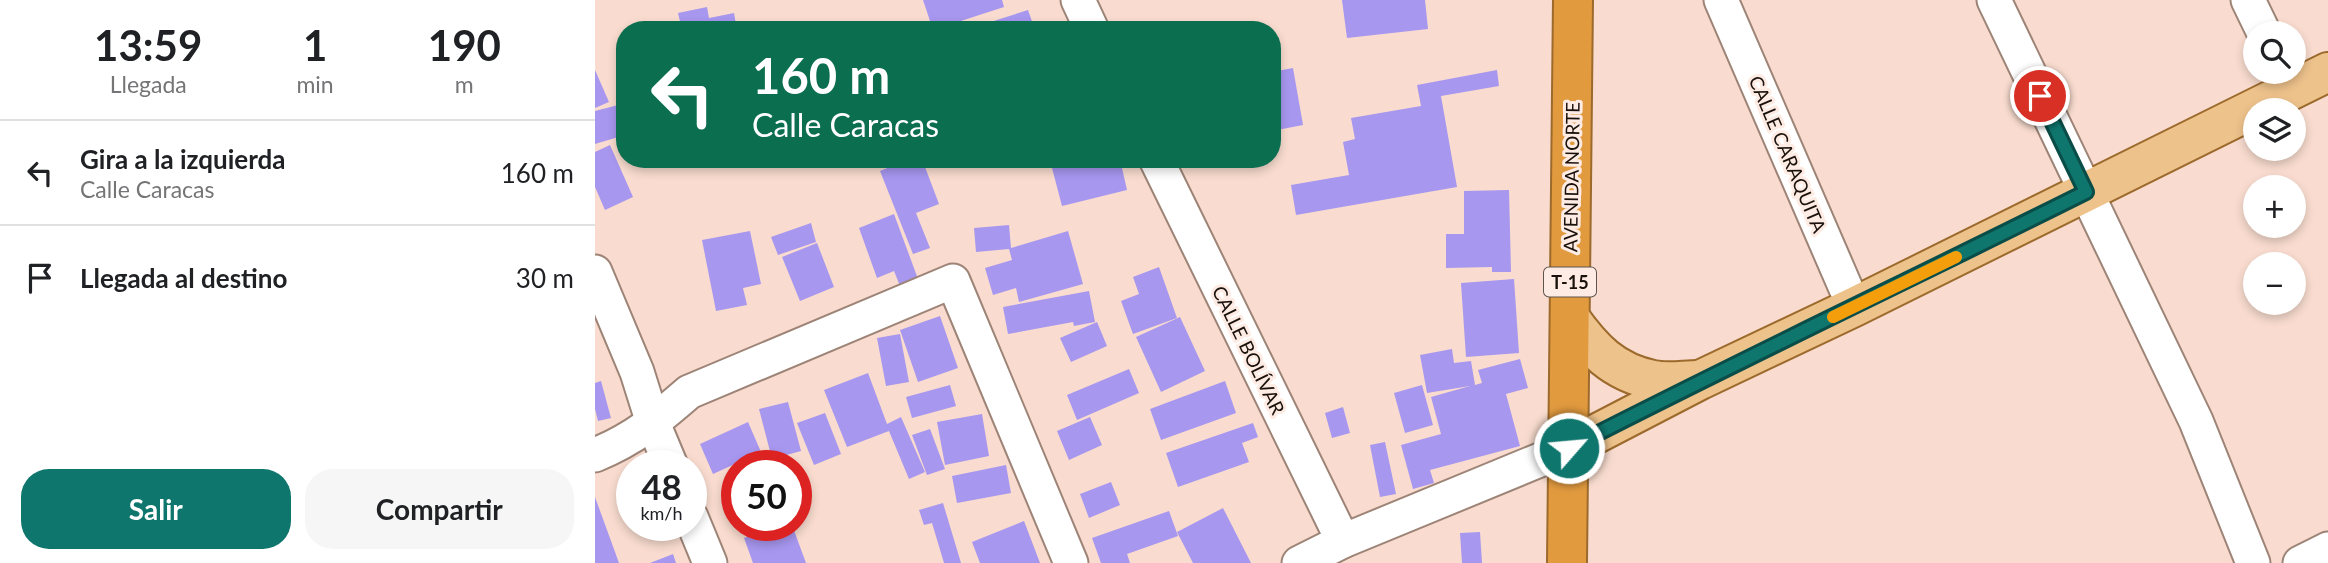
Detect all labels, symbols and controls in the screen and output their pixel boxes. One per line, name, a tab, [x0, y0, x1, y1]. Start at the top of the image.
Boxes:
text: 13:59	[94, 20, 202, 70]
text: 1	[303, 20, 327, 70]
text: 190	[428, 20, 501, 70]
map controls	[2243, 21, 2306, 315]
button: search	[2243, 21, 2306, 84]
text: 160 m	[752, 46, 890, 104]
icon: left	[637, 49, 728, 140]
pin	[2010, 66, 2070, 126]
text: Llegada	[110, 70, 187, 98]
text: min	[296, 70, 334, 98]
text: m	[455, 70, 474, 98]
street label: CALLE CARAQUITA	[1745, 72, 1831, 236]
icon: arrive	[2021, 77, 2059, 115]
button: layers	[2243, 98, 2306, 161]
street label: AVENIDA NORTE	[1558, 102, 1584, 252]
text: Calle Caracas	[752, 105, 939, 144]
text: Gira a la izquierda	[80, 143, 286, 175]
icon: left	[21, 154, 59, 192]
text: 160 m	[501, 157, 574, 189]
text: Calle Caracas	[80, 175, 214, 203]
button: +	[2243, 175, 2306, 238]
button: −	[2243, 252, 2306, 315]
icon: arrive	[21, 259, 59, 297]
text: Llegada al destino	[80, 262, 287, 294]
text: 30 m	[516, 262, 574, 294]
road number: T-15	[1544, 268, 1596, 296]
street label: CALLE BOLÍVAR	[1208, 282, 1290, 418]
position arrow	[1532, 411, 1606, 485]
speed limit sign: 50	[721, 450, 812, 541]
text: 48	[641, 465, 682, 507]
button: Salir	[21, 469, 291, 549]
button: Compartir	[305, 469, 574, 549]
text: km/h	[640, 502, 683, 524]

